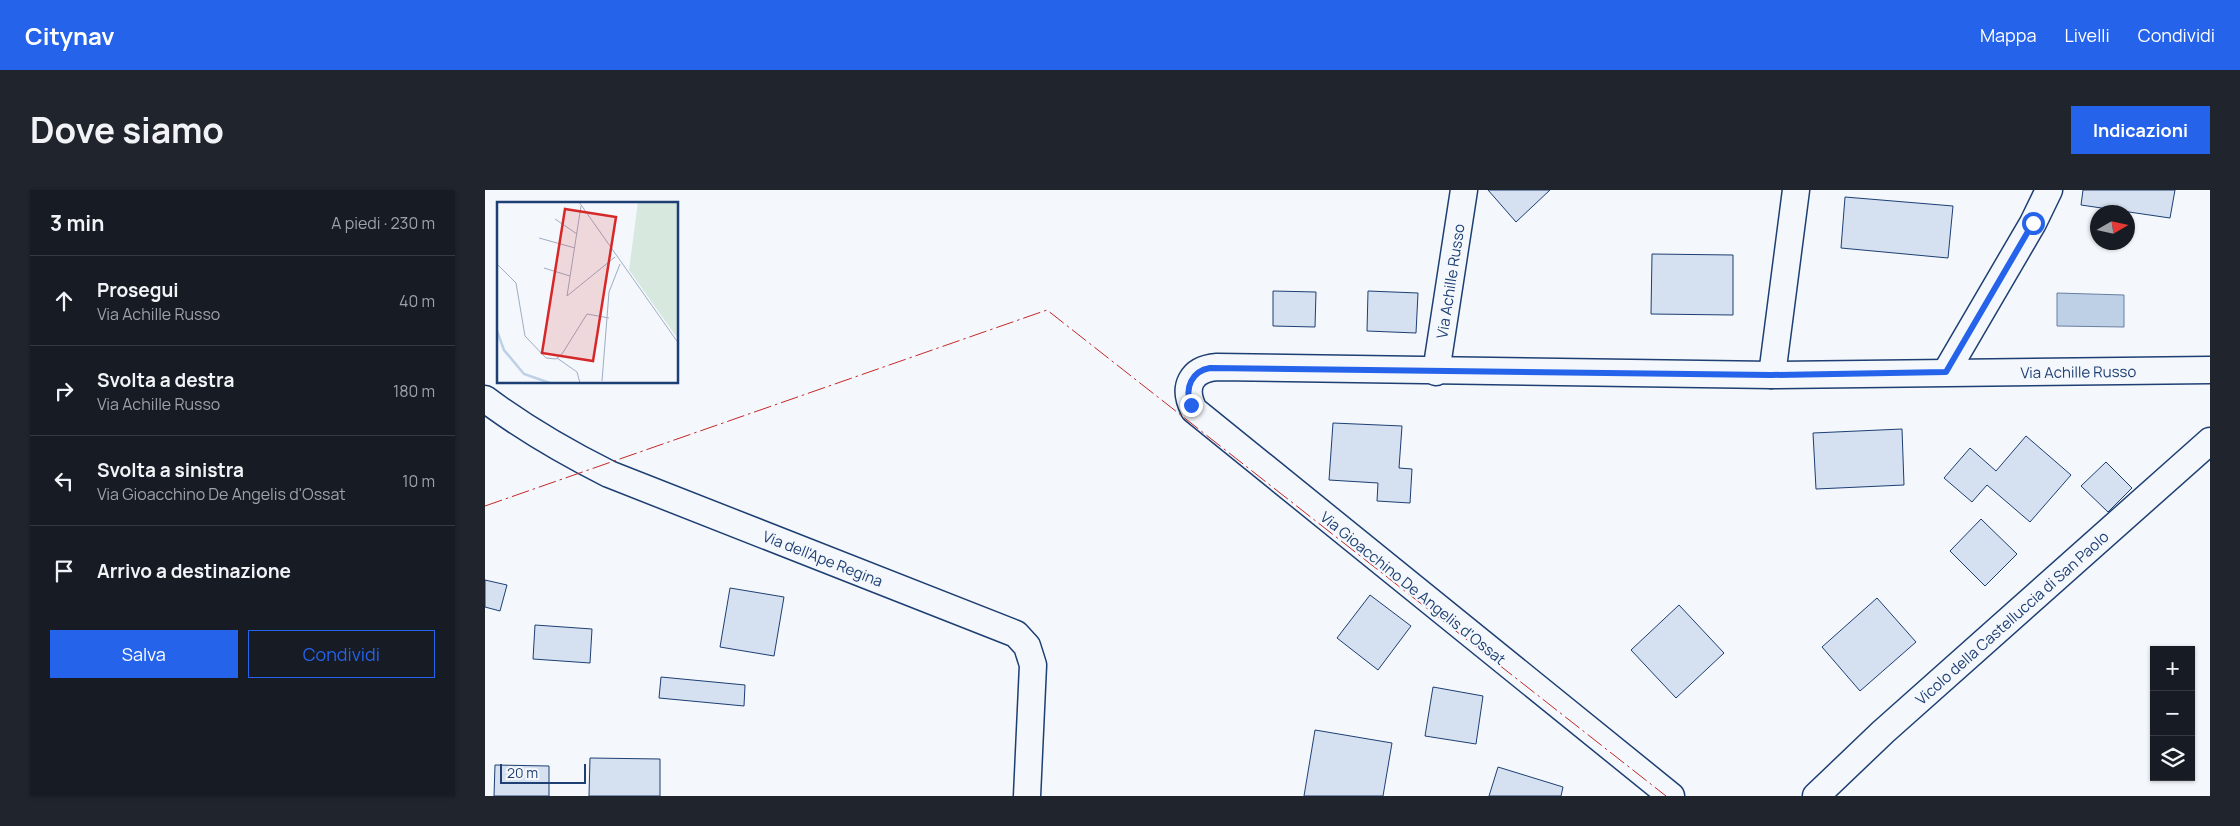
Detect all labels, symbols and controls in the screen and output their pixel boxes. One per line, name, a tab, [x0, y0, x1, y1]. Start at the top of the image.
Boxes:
text: Citynav	[25, 19, 115, 52]
text: Mappa	[1980, 23, 2036, 47]
text: Livelli	[2064, 23, 2110, 47]
text: Condividi	[2138, 23, 2215, 47]
text: Dove siamo	[30, 106, 224, 154]
button: Indicazioni	[2071, 106, 2210, 154]
inset map	[497, 202, 679, 384]
north arrow	[2090, 205, 2135, 250]
text: 3 min	[50, 209, 104, 237]
text: A piedi · 230 m	[331, 212, 435, 234]
route start	[2022, 212, 2045, 235]
street label: Via Achille Russo	[1431, 222, 1469, 340]
text: Prosegui	[97, 277, 179, 303]
icon: ahead	[50, 287, 78, 315]
text: 40 m	[399, 290, 435, 312]
text: Via Achille Russo	[97, 303, 220, 325]
street label: Via Achille Russo	[2020, 360, 2136, 383]
text: Svolta a destra	[97, 367, 234, 393]
icon: right	[50, 377, 78, 405]
text: 180 m	[393, 380, 435, 402]
text: Via Achille Russo	[97, 393, 220, 415]
route end	[1180, 394, 1203, 417]
text: Svolta a sinistra	[97, 457, 244, 483]
icon: left	[50, 467, 78, 495]
text: 10 m	[402, 470, 435, 492]
text: Via Gioacchino De Angelis d'Ossat	[97, 483, 346, 505]
street label: Via Gioacchino De Angelis d'Ossat	[1316, 506, 1510, 670]
street label: Via dell'Ape Regina	[760, 525, 886, 591]
street label: Vicolo della Castelluccia di San Paolo	[1911, 526, 2113, 709]
icon: arrive	[50, 557, 78, 585]
text: Arrivo a destinazione	[97, 558, 291, 584]
button: Salva	[50, 630, 238, 678]
button: Condividi	[248, 630, 435, 678]
map controls	[2150, 646, 2195, 781]
button: +	[2150, 646, 2195, 691]
button: −	[2150, 691, 2195, 736]
button: layers	[2150, 736, 2195, 781]
scale bar	[500, 761, 586, 784]
text: 20 m	[507, 763, 538, 782]

